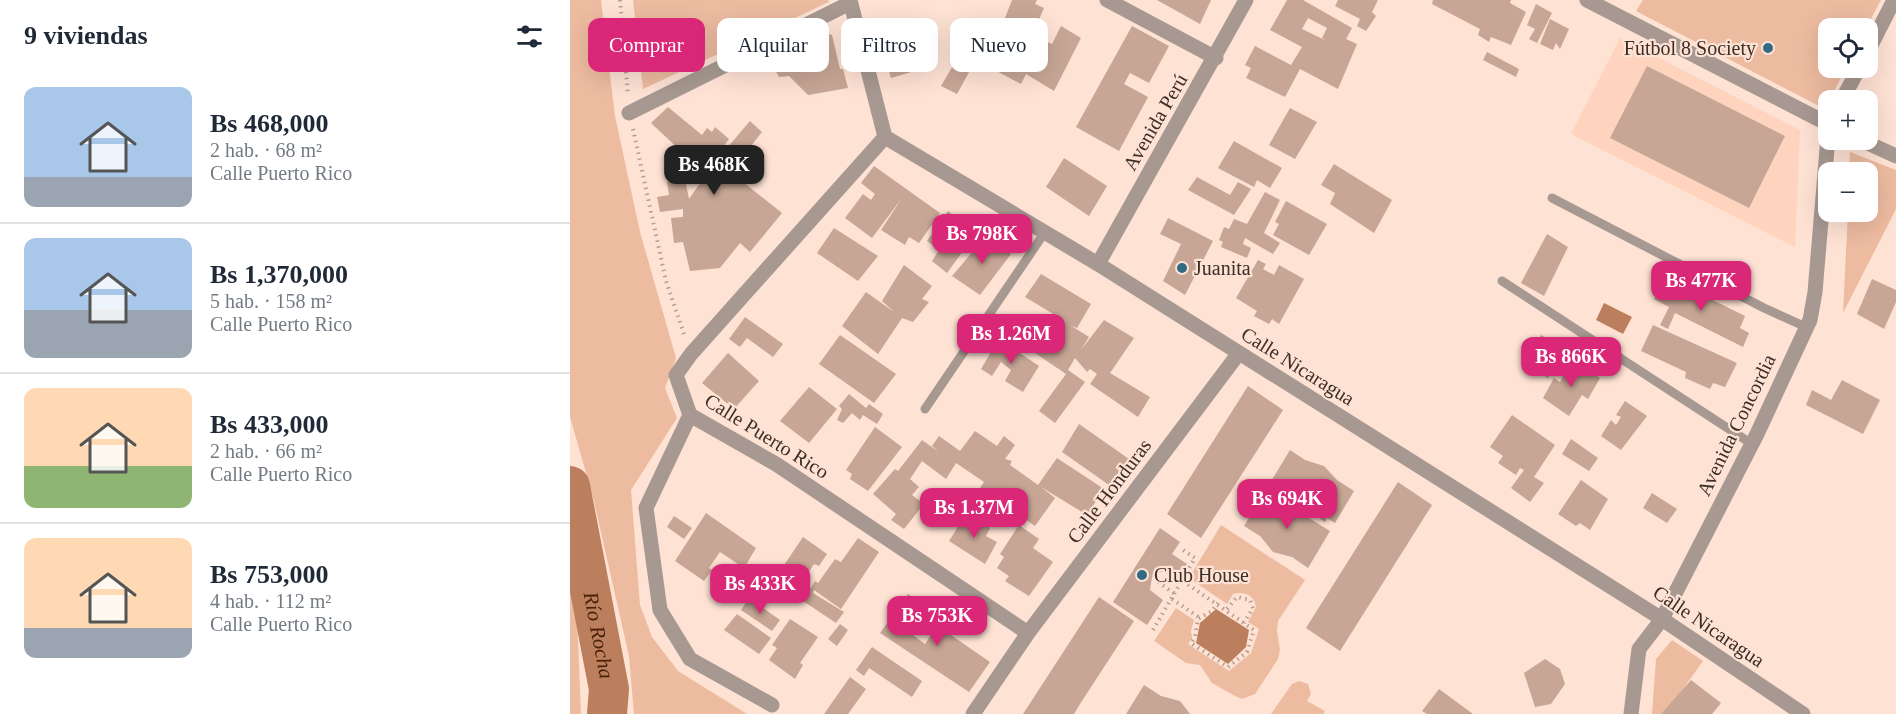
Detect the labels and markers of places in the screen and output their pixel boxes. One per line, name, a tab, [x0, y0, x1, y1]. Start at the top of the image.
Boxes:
place label: Fútbol 8 Society	[1624, 37, 1756, 60]
marker: Fútbol 8 Society	[1761, 41, 1775, 55]
pin: Bs 468K	[659, 145, 769, 196]
pin: Bs 798K	[927, 214, 1037, 265]
place label: Juanita	[1194, 257, 1251, 279]
marker: Juanita	[1175, 261, 1189, 275]
pin: Bs 477K	[1646, 261, 1756, 312]
pin: Bs 1.26M	[949, 314, 1073, 365]
pin: Bs 866K	[1516, 337, 1626, 388]
pin: Bs 694K	[1232, 479, 1342, 530]
pin: Bs 1.37M	[912, 488, 1036, 539]
pin: Bs 433K	[705, 564, 815, 615]
place label: Club House	[1154, 564, 1249, 586]
marker: Club House	[1135, 568, 1149, 582]
pin: Bs 753K	[882, 596, 992, 647]

